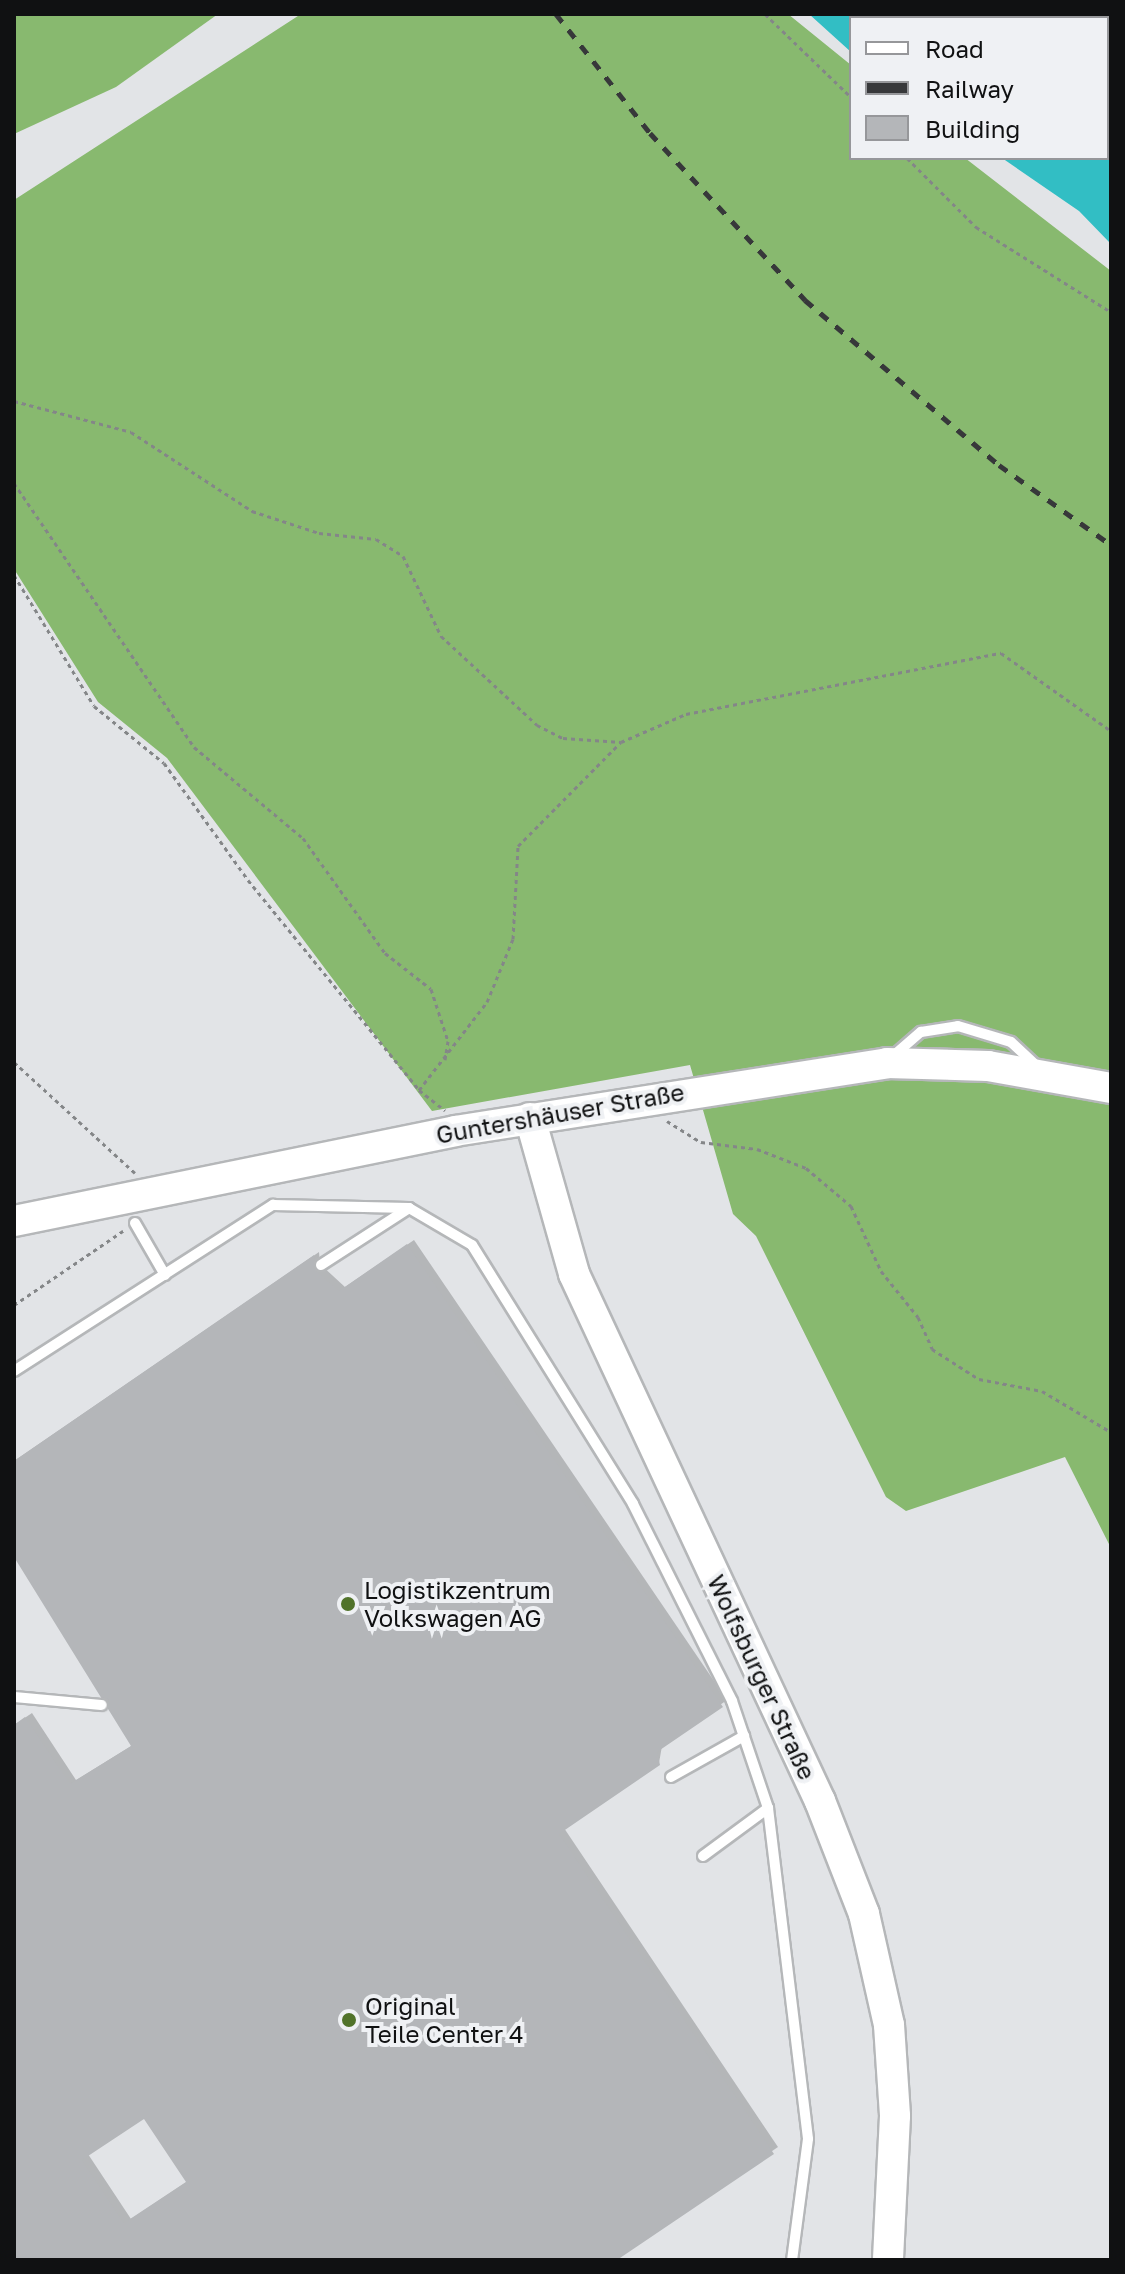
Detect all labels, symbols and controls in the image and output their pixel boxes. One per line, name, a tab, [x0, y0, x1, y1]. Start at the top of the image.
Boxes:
legend	[849, 16, 1109, 160]
text: Road	[925, 34, 984, 63]
text: Railway	[925, 74, 1014, 103]
text: Building	[925, 114, 1020, 143]
street label: Guntershäuser Straße	[434, 1077, 686, 1149]
street label: Wolfsburger Straße	[702, 1570, 822, 1784]
place label: Logistikzentrum Volkswagen AG	[364, 1576, 551, 1632]
marker: Logistikzentrum Volkswagen AG	[339, 1595, 357, 1613]
place label: Original Teile Center 4	[365, 1992, 524, 2048]
marker: Original Teile Center 4	[340, 2011, 358, 2029]

